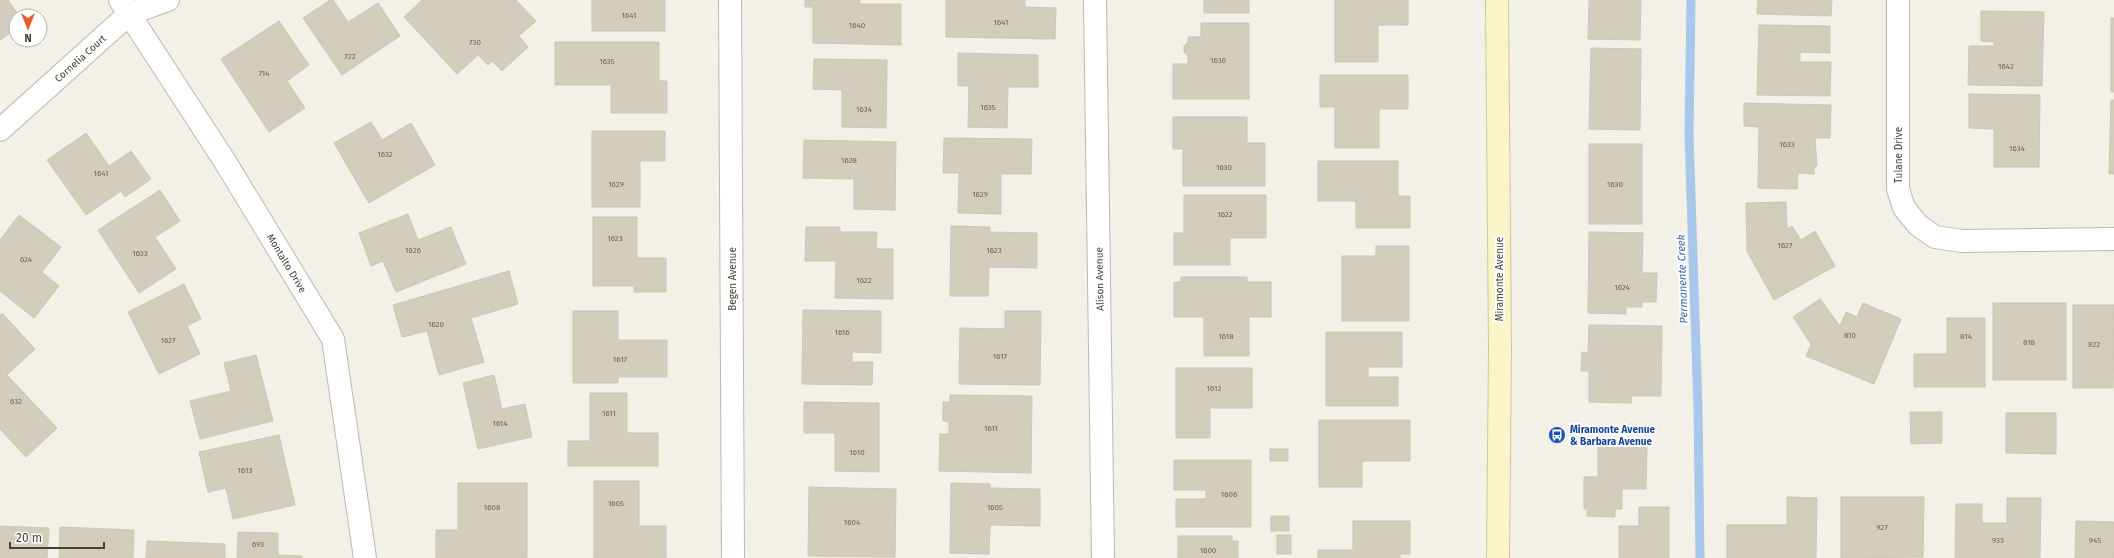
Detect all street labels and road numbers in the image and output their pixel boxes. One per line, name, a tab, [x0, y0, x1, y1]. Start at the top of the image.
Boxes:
street label: Cornelia Court	[53, 32, 109, 85]
street label: Tulane Drive	[1893, 127, 1905, 183]
street label: Montalto Drive	[264, 232, 308, 295]
street label: Miramonte Avenue	[1494, 237, 1506, 321]
street label: Begen Avenue	[727, 247, 739, 311]
street label: Alison Avenue	[1093, 247, 1107, 311]

